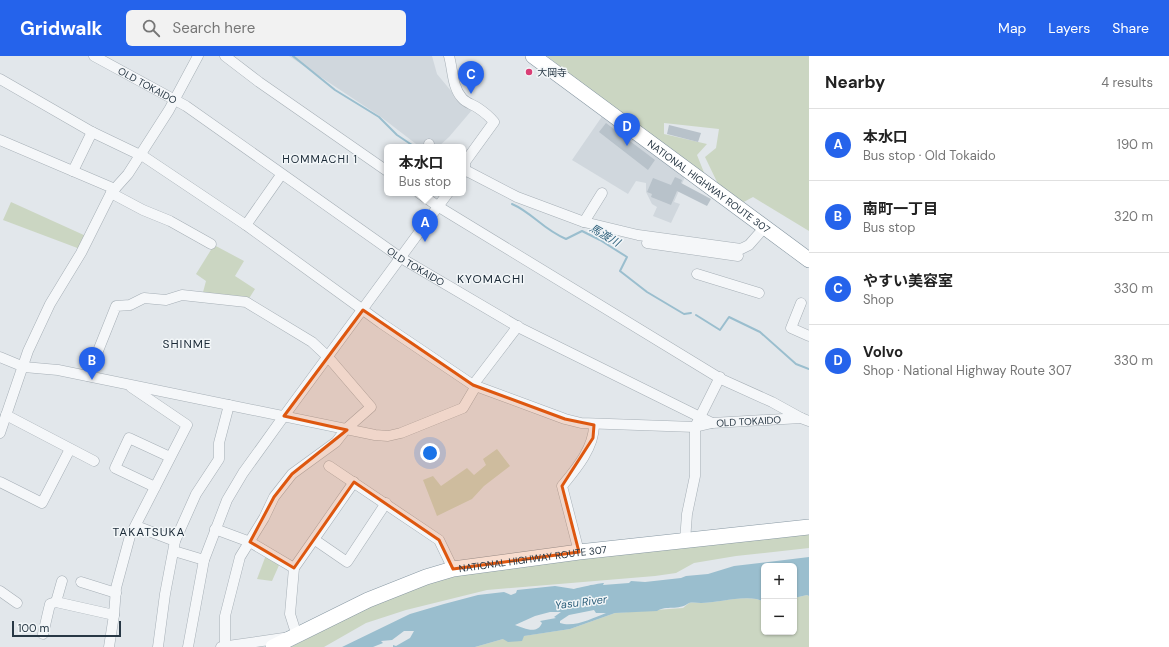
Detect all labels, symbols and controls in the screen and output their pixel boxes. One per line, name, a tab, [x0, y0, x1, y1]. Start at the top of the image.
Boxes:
search box	[126, 10, 406, 46]
text: Gridwalk	[20, 16, 102, 41]
icon: search	[140, 17, 162, 39]
text: Search here	[172, 18, 255, 38]
text: Map	[998, 19, 1026, 37]
text: Layers	[1048, 19, 1090, 37]
text: Share	[1112, 19, 1149, 37]
pin: C	[458, 61, 484, 94]
street label: OLD TOKAIDO	[116, 64, 180, 106]
place label: 大岡寺	[537, 66, 567, 79]
marker: 大岡寺	[524, 67, 534, 77]
text: Nearby	[825, 71, 885, 93]
text: 4 results	[1101, 74, 1153, 91]
pin: D	[614, 113, 640, 146]
text: 本水口	[863, 127, 908, 147]
text: A	[833, 136, 843, 153]
text: 190 m	[1117, 136, 1153, 153]
street label: NATIONAL HIGHWAY ROUTE 307	[645, 137, 773, 236]
popup	[384, 144, 466, 196]
text: Bus stop · Old Tokaido	[863, 147, 996, 164]
district label: HOMMACHI 1	[282, 152, 358, 166]
text: 本水口	[399, 153, 444, 173]
text: Bus stop	[399, 173, 451, 190]
text: 南町一丁目	[863, 199, 938, 219]
text: B	[834, 208, 842, 225]
text: 320 m	[1114, 208, 1153, 225]
pin: A	[412, 209, 438, 242]
text: Bus stop	[863, 219, 915, 236]
water label: 馬渡川	[587, 221, 624, 250]
street label: OLD TOKAIDO	[385, 244, 447, 289]
district label: KYOMACHI	[457, 271, 525, 287]
text: やすい美容室	[863, 271, 953, 291]
text: C	[833, 280, 843, 297]
text: 330 m	[1114, 280, 1153, 297]
text: Shop	[863, 291, 894, 308]
district label: SHINME	[162, 336, 212, 352]
text: Volvo	[863, 342, 903, 362]
pin: B	[79, 347, 105, 380]
text: D	[833, 352, 843, 369]
text: 330 m	[1114, 352, 1153, 369]
text: Shop · National Highway Route 307	[863, 362, 1072, 379]
street label: OLD TOKAIDO	[716, 413, 782, 429]
your location	[420, 443, 440, 463]
district label: TAKATSUKA	[112, 524, 186, 540]
street label: NATIONAL HIGHWAY ROUTE 307	[458, 543, 607, 575]
map controls	[761, 563, 797, 635]
button: +	[761, 563, 797, 599]
water label: Yasu River	[554, 592, 609, 612]
button: −	[761, 599, 797, 635]
scale bar	[12, 619, 121, 638]
text: 100 m	[18, 621, 49, 635]

